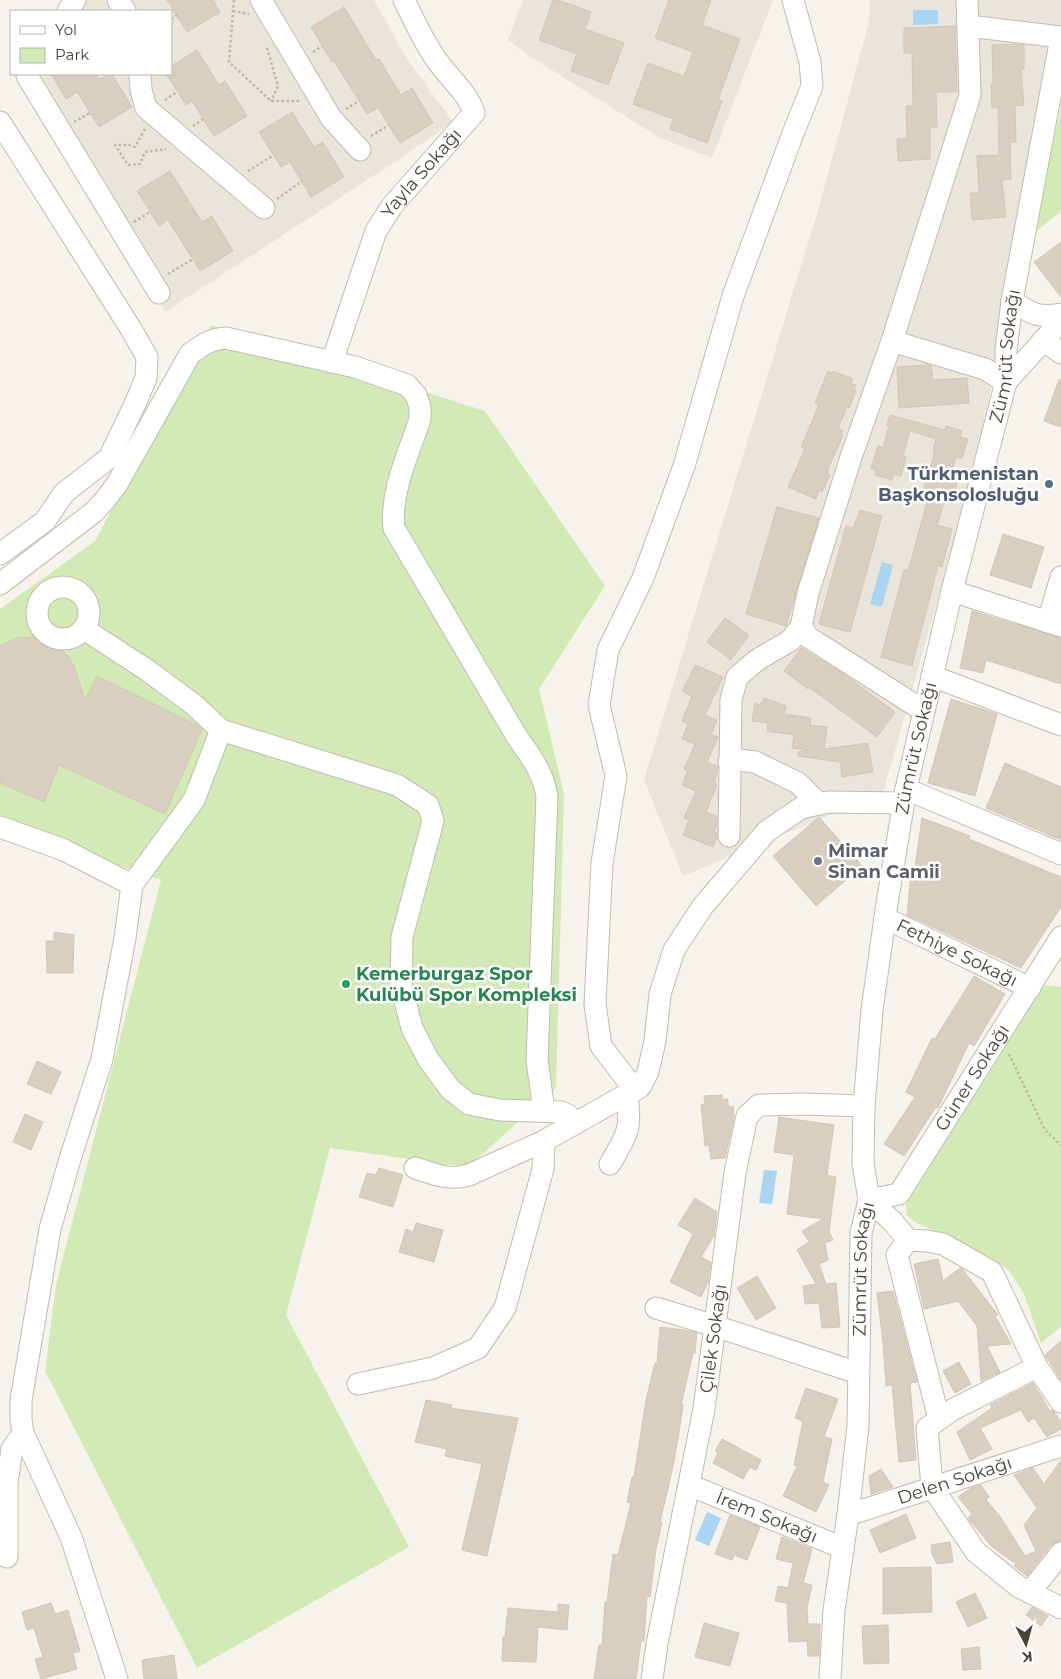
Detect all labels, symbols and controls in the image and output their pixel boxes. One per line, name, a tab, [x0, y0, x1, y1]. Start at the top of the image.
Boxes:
legend	[10, 10, 172, 75]
text: Yol	[55, 20, 77, 39]
text: Park	[55, 45, 89, 64]
street label: Yayla Sokağı	[377, 124, 466, 222]
street label: Zümrüt Sokağı	[985, 287, 1025, 425]
place label: Türkmenistan Başkonsolosluğu	[878, 463, 1039, 506]
marker: Türkmenistan Başkonsolosluğu	[1043, 478, 1055, 490]
street label: Zümrüt Sokağı	[891, 680, 941, 816]
place label: Mimar Sinan Camii	[828, 840, 940, 883]
marker: Mimar Sinan Camii	[812, 855, 824, 867]
street label: Fethiye Sokağı	[893, 914, 1021, 991]
place label: Kemerburgaz Spor Kulübü Spor Kompleksi	[356, 963, 577, 1006]
marker: Kemerburgaz Spor Kulübü Spor Kompleksi	[340, 978, 352, 990]
street label: Güner Sokağı	[930, 1020, 1014, 1135]
street label: Zümrüt Sokağı	[848, 1200, 879, 1336]
street label: Çilek Sokağı	[695, 1283, 731, 1394]
street label: Delen Sokağı	[894, 1452, 1015, 1509]
street label: İrem Sokağı	[713, 1486, 821, 1547]
north arrow	[1001, 1619, 1051, 1669]
text: K	[1021, 1647, 1033, 1666]

